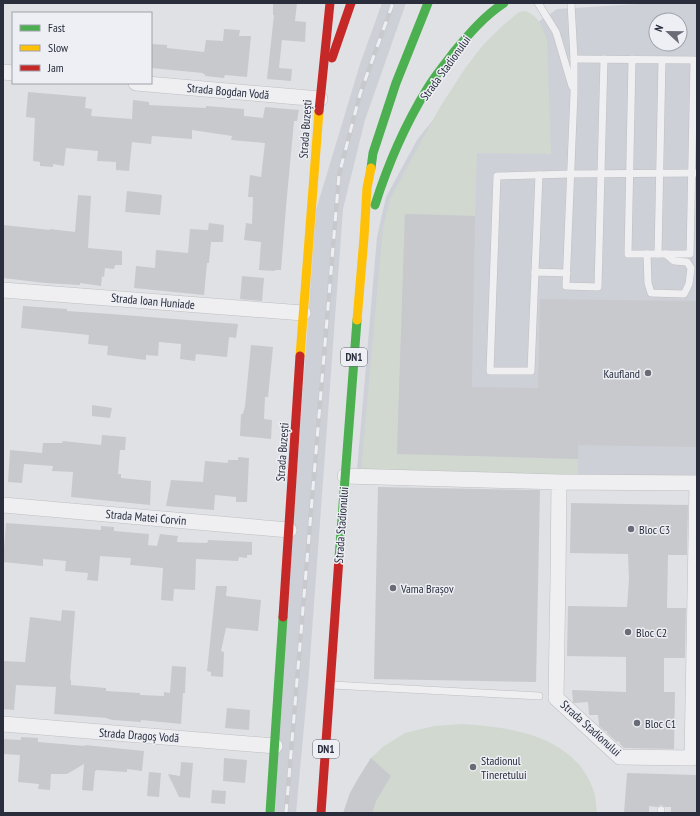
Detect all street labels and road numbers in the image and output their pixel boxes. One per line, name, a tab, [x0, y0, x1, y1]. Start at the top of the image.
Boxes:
street label: Strada Stadionului	[416, 33, 474, 103]
street label: Strada Bogdan Vodă	[186, 80, 270, 102]
street label: Strada Buzești	[295, 99, 315, 159]
street label: Strada Ioan Huniade	[110, 290, 196, 312]
road number: DN1	[341, 348, 367, 366]
street label: Strada Buzești	[272, 422, 292, 482]
street label: Strada Stadionului	[331, 486, 351, 564]
street label: Strada Matei Corvin	[105, 506, 187, 528]
street label: Strada Stadionului	[558, 697, 624, 759]
street label: Strada Dragoș Vodă	[98, 725, 180, 745]
road number: DN1	[313, 740, 339, 758]

